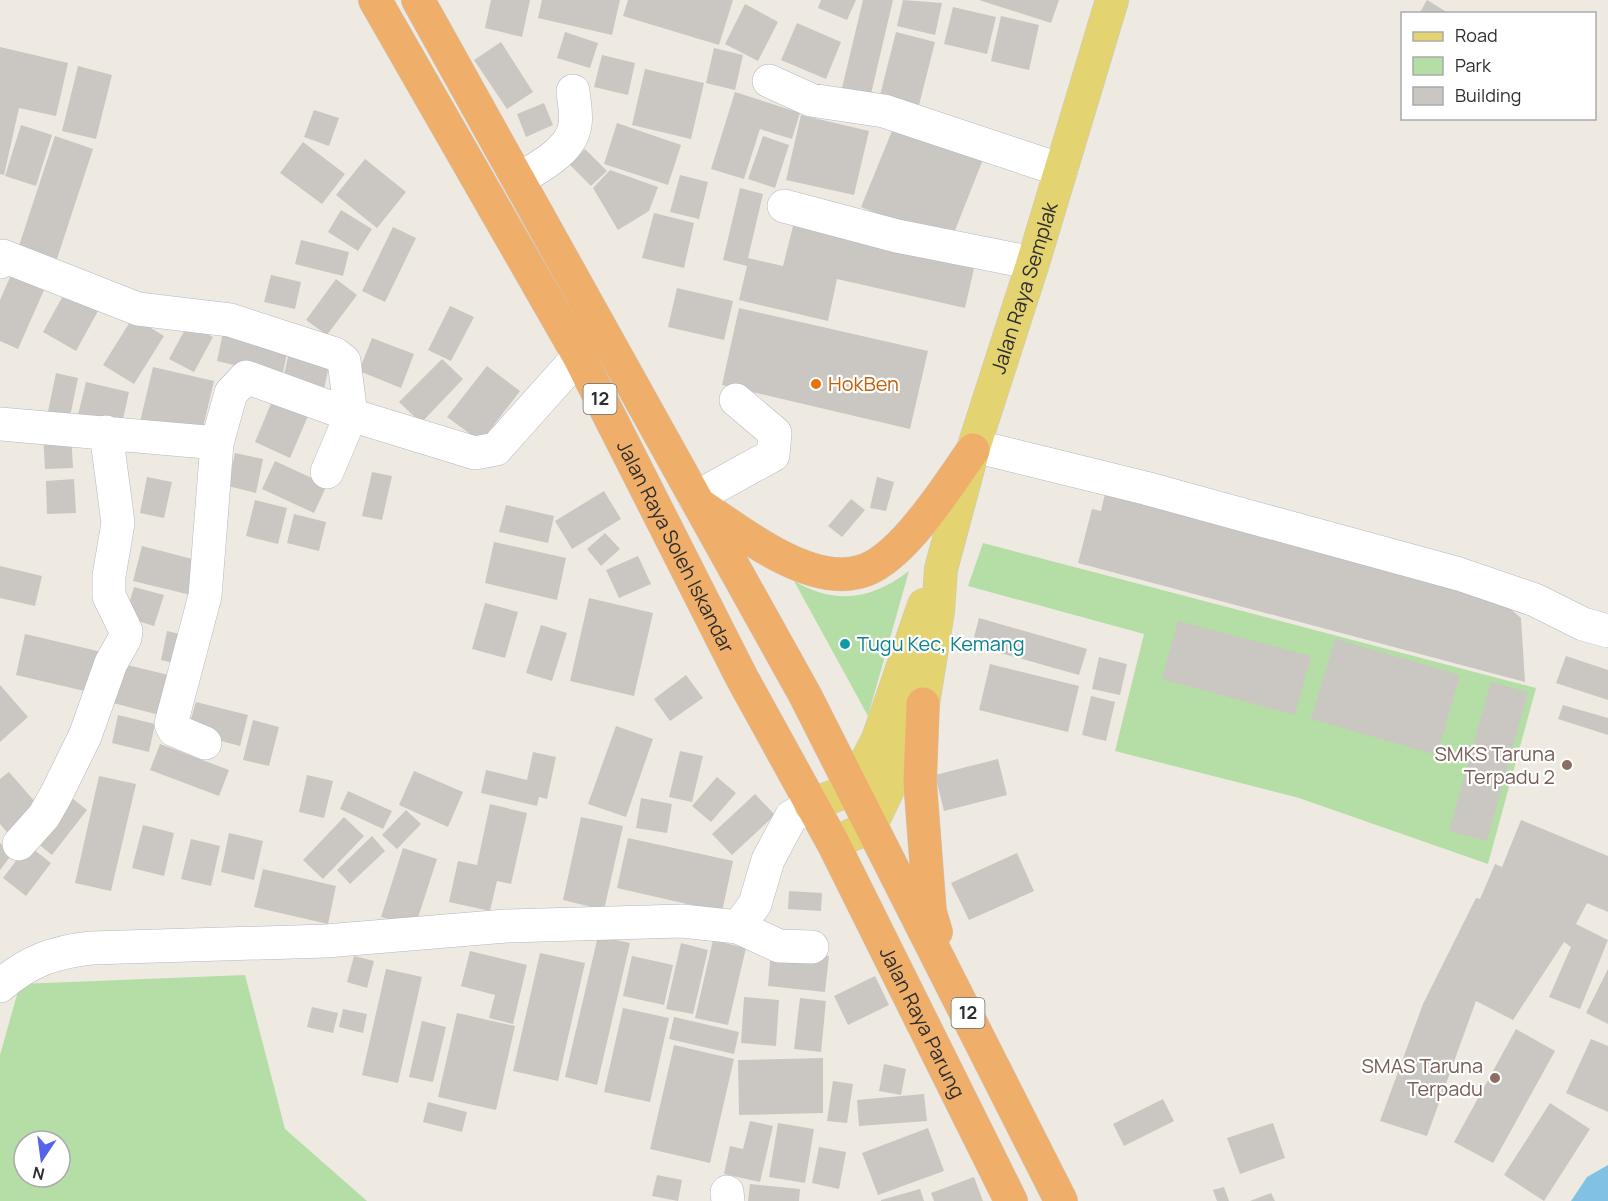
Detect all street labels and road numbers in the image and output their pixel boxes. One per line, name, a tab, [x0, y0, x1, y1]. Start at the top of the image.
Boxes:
street label: Jalan Raya Semplak	[984, 198, 1064, 377]
road number: 12	[584, 384, 616, 414]
street label: Jalan Raya Soleh Iskandar	[611, 435, 741, 657]
street label: Jalan Raya Parung	[874, 942, 972, 1103]
road number: 12	[952, 998, 984, 1028]

